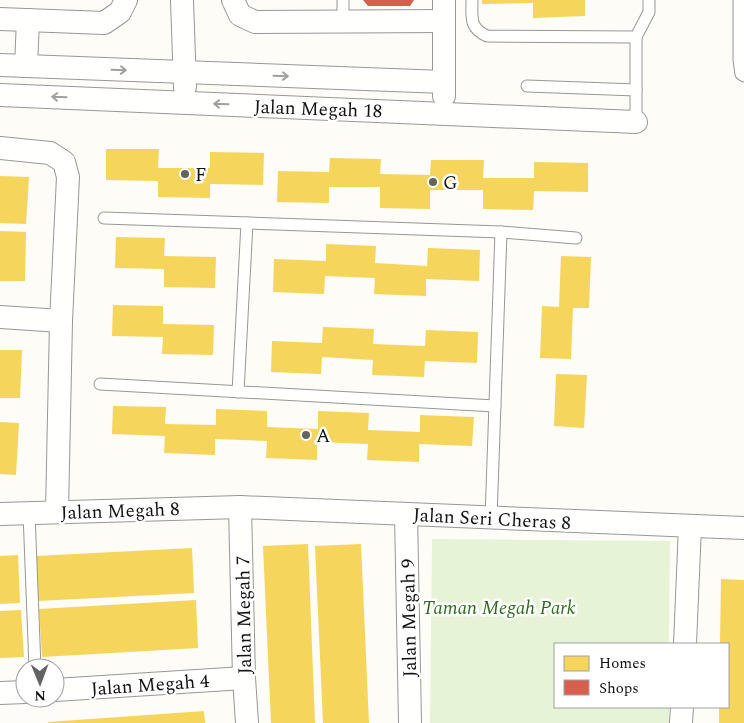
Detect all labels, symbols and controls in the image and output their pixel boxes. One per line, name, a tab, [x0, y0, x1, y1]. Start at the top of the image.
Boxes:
one-way arrow	[110, 65, 126, 74]
one-way arrow	[272, 71, 289, 81]
one-way arrow	[51, 93, 67, 102]
street label: Jalan Megah 18	[253, 93, 383, 126]
one-way arrow	[213, 99, 230, 109]
place label: F	[195, 161, 207, 190]
marker: F	[179, 168, 191, 180]
place label: G	[443, 169, 458, 198]
marker: G	[427, 176, 439, 188]
place label: A	[316, 422, 330, 451]
marker: A	[300, 429, 312, 441]
street label: Jalan Megah 8	[60, 495, 180, 528]
street label: Jalan Seri Cheras 8	[412, 501, 572, 538]
street label: Jalan Megah 7	[229, 555, 260, 675]
street label: Jalan Megah 9	[394, 558, 425, 678]
park label: Taman Megah Park	[422, 594, 576, 623]
legend	[554, 643, 729, 708]
text: Homes	[599, 652, 646, 675]
north arrow	[15, 658, 65, 708]
street label: Jalan Megah 4	[90, 667, 211, 704]
text: Shops	[599, 677, 639, 700]
text: N	[34, 685, 46, 706]

